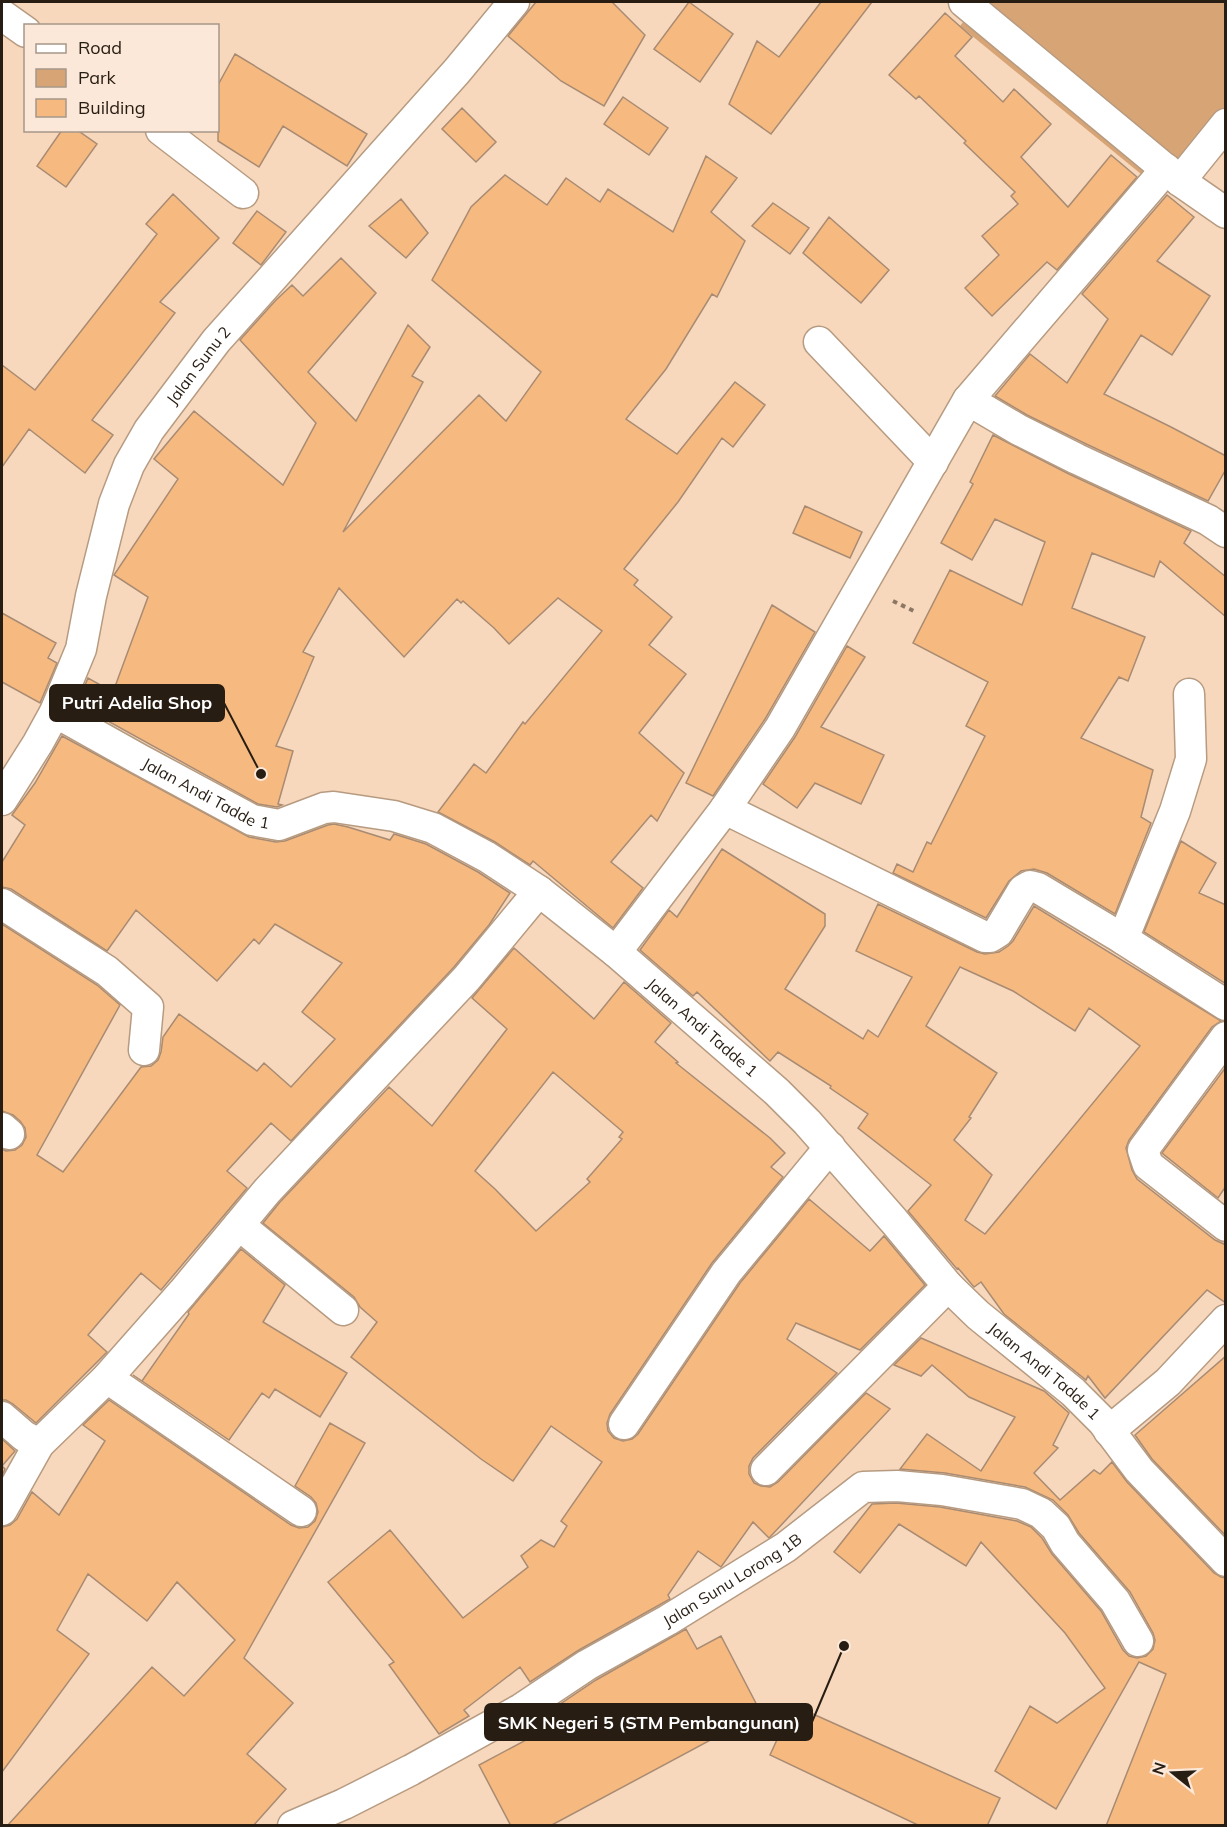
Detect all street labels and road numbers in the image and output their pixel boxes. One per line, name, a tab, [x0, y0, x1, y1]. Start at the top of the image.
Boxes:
street label: Jalan Sunu 2	[162, 322, 234, 408]
street label: Jalan Andi Tadde 1	[139, 753, 271, 833]
street label: Jalan Andi Tadde 1	[643, 974, 762, 1081]
street label: Jalan Andi Tadde 1	[985, 1318, 1105, 1424]
street label: Jalan Sunu Lorong 1B	[659, 1529, 806, 1631]

